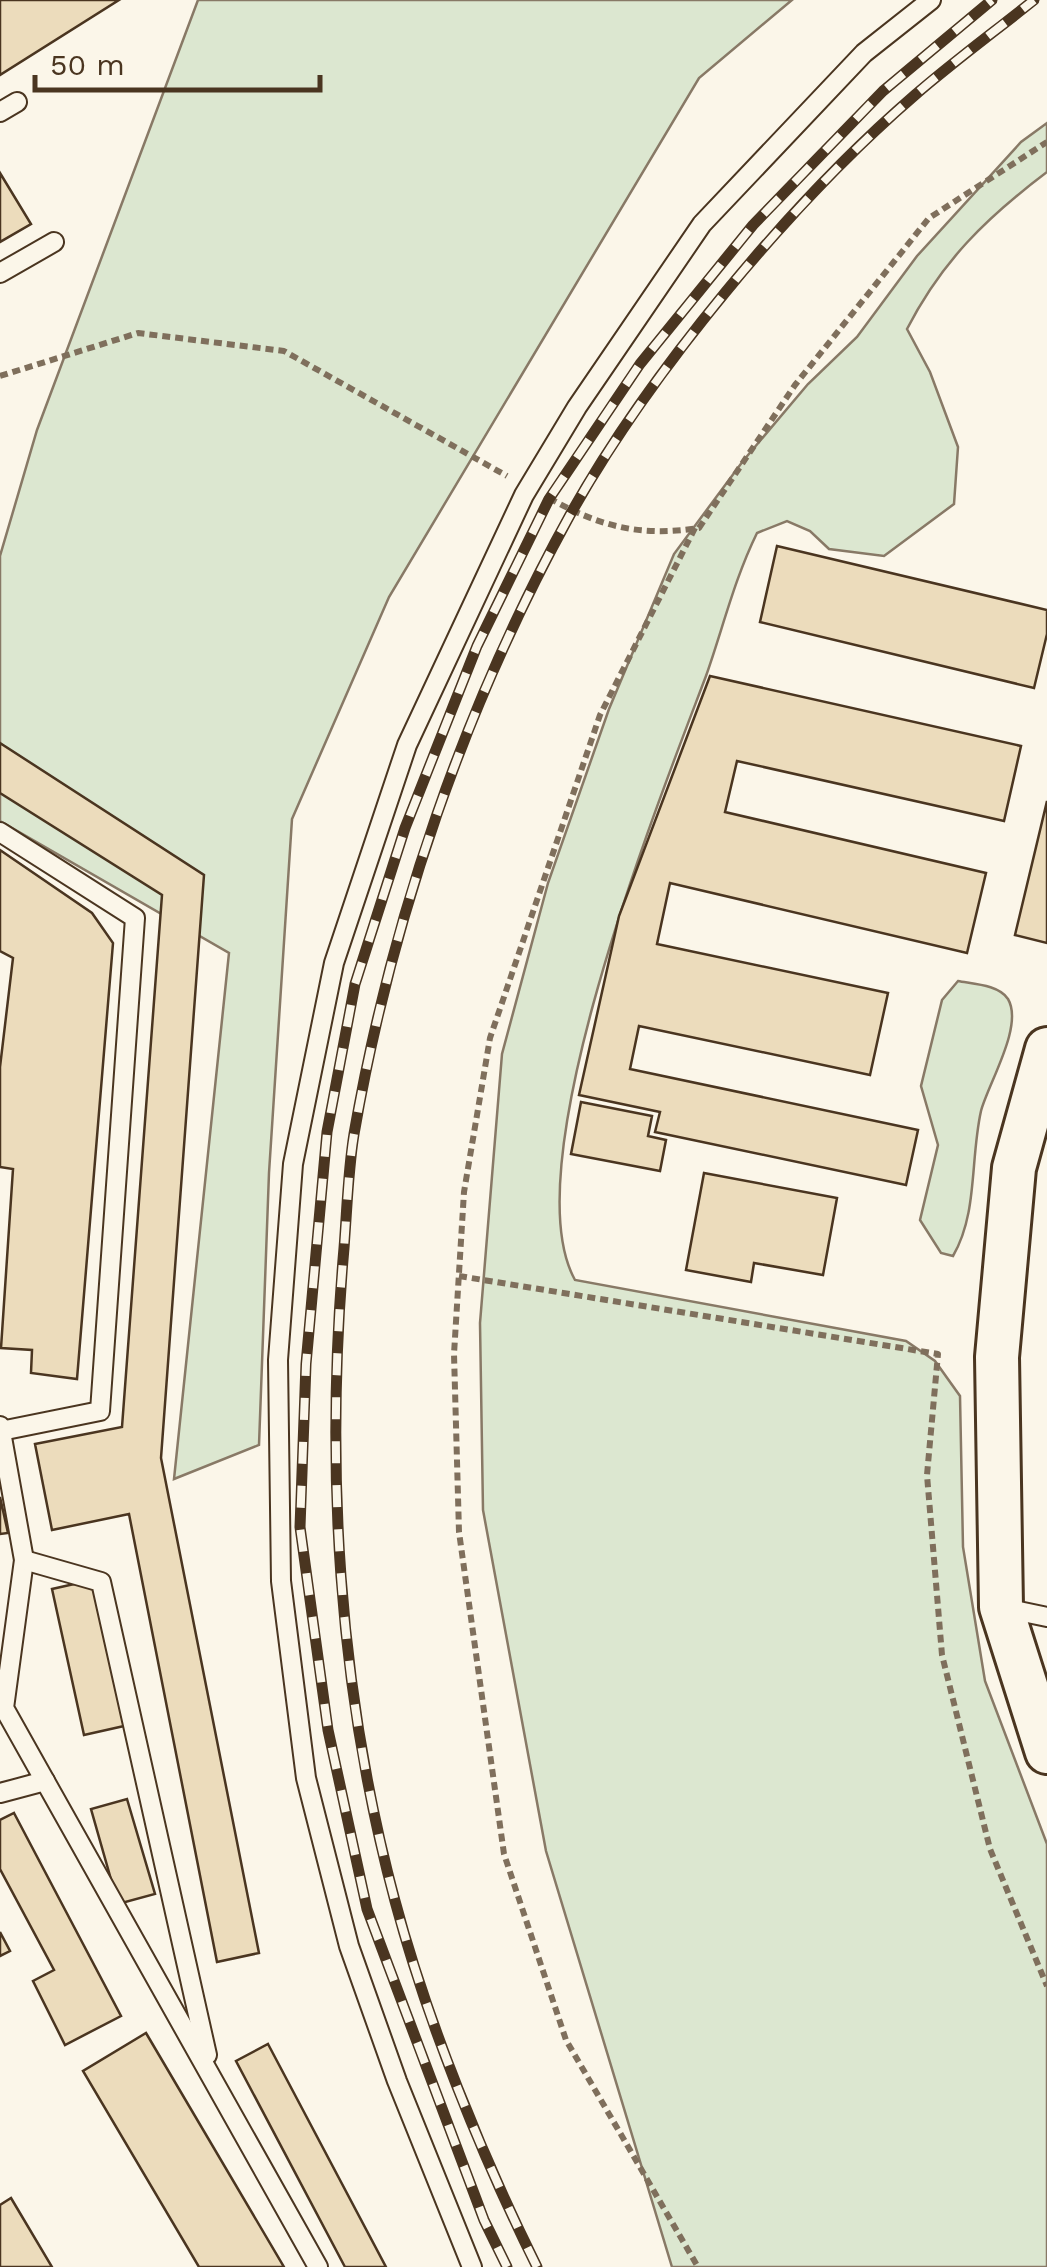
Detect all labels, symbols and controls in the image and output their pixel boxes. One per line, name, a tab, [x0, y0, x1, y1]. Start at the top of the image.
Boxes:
scale bar	[35, 30, 320, 92]
text: 50 m	[50, 47, 125, 82]

